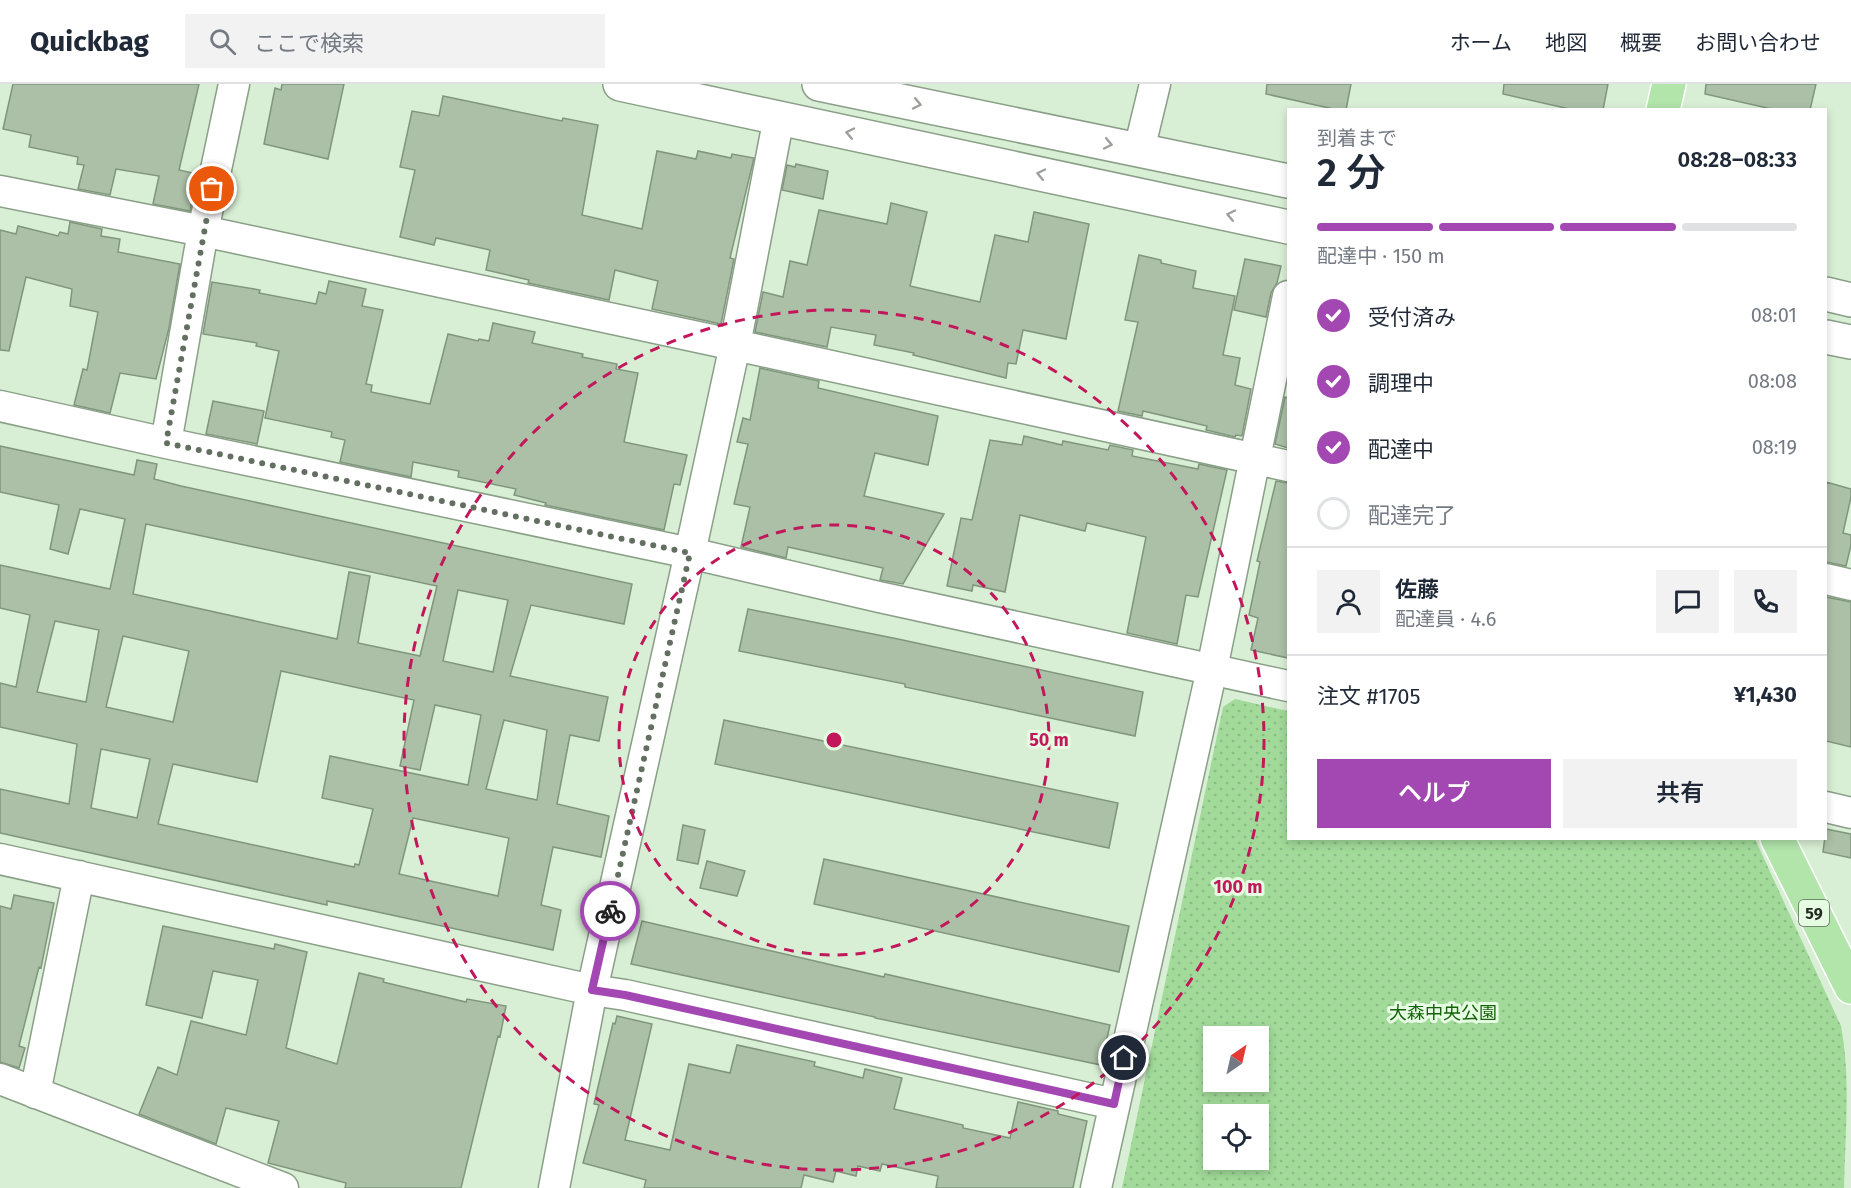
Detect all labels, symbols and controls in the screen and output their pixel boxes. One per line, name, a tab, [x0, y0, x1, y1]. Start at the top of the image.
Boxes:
search box	[185, 14, 605, 68]
text: Quickbag	[30, 25, 149, 58]
icon: search	[206, 25, 239, 58]
text: ここで検索	[254, 30, 364, 57]
text: ホーム	[1450, 30, 1512, 56]
text: 地図	[1545, 30, 1587, 56]
text: 概要	[1620, 30, 1662, 56]
text: お問い合わせ	[1695, 30, 1821, 56]
one-way arrow	[912, 97, 922, 110]
text: 到着まで	[1317, 126, 1397, 150]
one-way arrow	[845, 127, 855, 140]
one-way arrow	[1103, 137, 1113, 150]
text: 08:28–08:33	[1677, 146, 1797, 173]
text: 2 分	[1317, 150, 1385, 196]
pin	[186, 163, 237, 214]
one-way arrow	[1036, 168, 1046, 181]
icon: bag	[195, 172, 228, 205]
one-way arrow	[1227, 209, 1237, 222]
text: 配達中 · 150 m	[1317, 244, 1445, 268]
icon: check	[1317, 299, 1350, 332]
text: 08:01	[1751, 303, 1797, 327]
text: 受付済み	[1368, 304, 1456, 331]
icon: check	[1317, 365, 1350, 398]
text: 08:08	[1748, 369, 1797, 393]
text: 調理中	[1368, 370, 1434, 397]
icon: check	[1317, 431, 1350, 464]
text: 08:19	[1752, 435, 1797, 459]
text: 配達中	[1368, 436, 1434, 463]
text: 配達完了	[1368, 502, 1456, 529]
button: person	[1317, 570, 1380, 633]
button: chat	[1656, 570, 1719, 633]
button: phone	[1734, 570, 1797, 633]
text: 佐藤	[1395, 576, 1439, 603]
text: 配達員 · 4.6	[1395, 607, 1496, 631]
text: ¥1,430	[1734, 681, 1797, 708]
text: 注文 #1705	[1317, 683, 1421, 710]
text: 50 m	[1029, 729, 1069, 751]
centre of rings	[824, 730, 844, 750]
button: ヘルプ	[1317, 759, 1551, 828]
button: 共有	[1563, 759, 1797, 828]
text: 100 m	[1214, 876, 1262, 898]
courier	[580, 881, 640, 941]
icon: bike	[594, 895, 627, 928]
road number: 59	[1799, 900, 1829, 926]
park label: 大森中央公園	[1389, 1002, 1497, 1024]
north arrow	[1203, 1026, 1269, 1092]
map controls	[1203, 1026, 1269, 1170]
pin	[1098, 1032, 1149, 1083]
icon: home	[1107, 1041, 1140, 1074]
button: locate	[1203, 1104, 1269, 1170]

